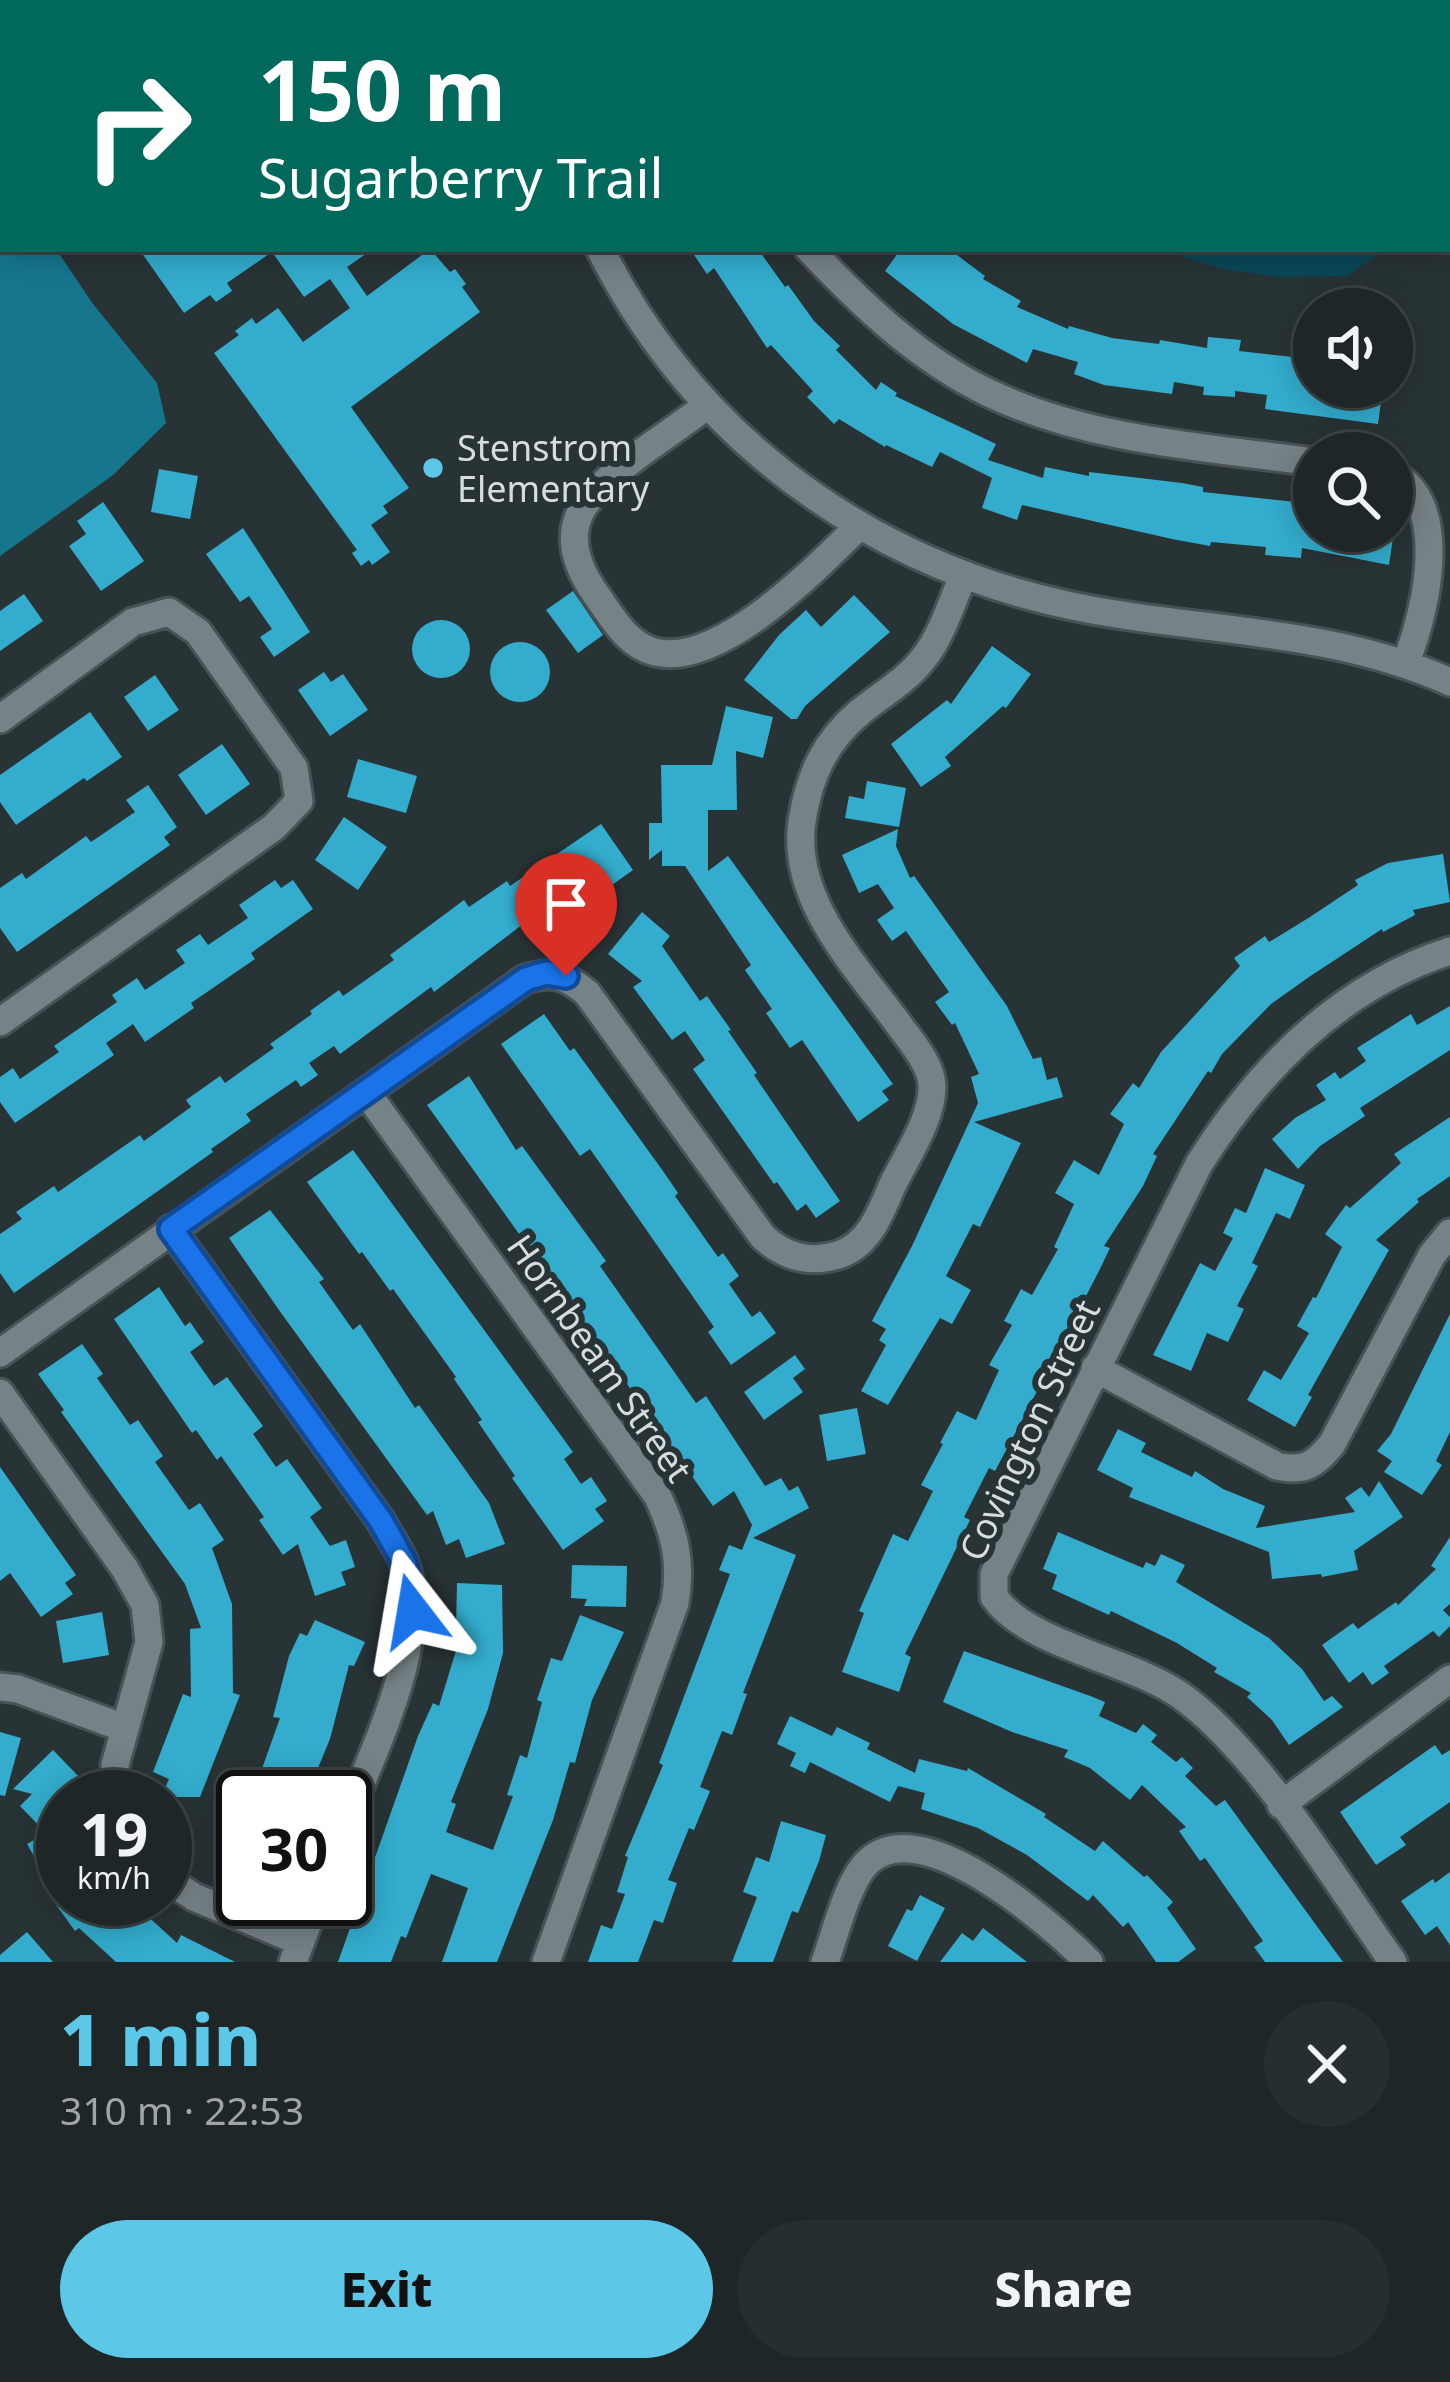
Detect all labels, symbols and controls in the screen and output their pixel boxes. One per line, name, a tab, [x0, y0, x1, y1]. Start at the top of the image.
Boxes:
text: 150 m	[258, 31, 506, 146]
icon: right	[60, 48, 216, 204]
text: Sugarberry Trail	[258, 140, 663, 214]
map controls	[1293, 288, 1413, 552]
button: sound	[1293, 288, 1413, 408]
place label: Stenstrom Elementary	[457, 423, 650, 513]
button: search	[1293, 432, 1413, 552]
marker: Stenstrom Elementary	[420, 455, 446, 481]
pin	[515, 853, 617, 976]
icon: arrive	[533, 871, 599, 937]
street label: Hornbeam Street	[496, 1224, 704, 1492]
street label: Covington Street	[947, 1292, 1111, 1568]
position arrow	[350, 1548, 476, 1674]
speed limit sign: 30	[216, 1770, 372, 1926]
text: 19	[80, 1792, 148, 1874]
text: km/h	[77, 1857, 151, 1898]
text: 1 min	[60, 1989, 261, 2087]
button: close	[1264, 2001, 1390, 2127]
text: 310 m · 22:53	[60, 2083, 304, 2136]
button: Exit	[60, 2220, 713, 2358]
button: Share	[737, 2220, 1390, 2358]

